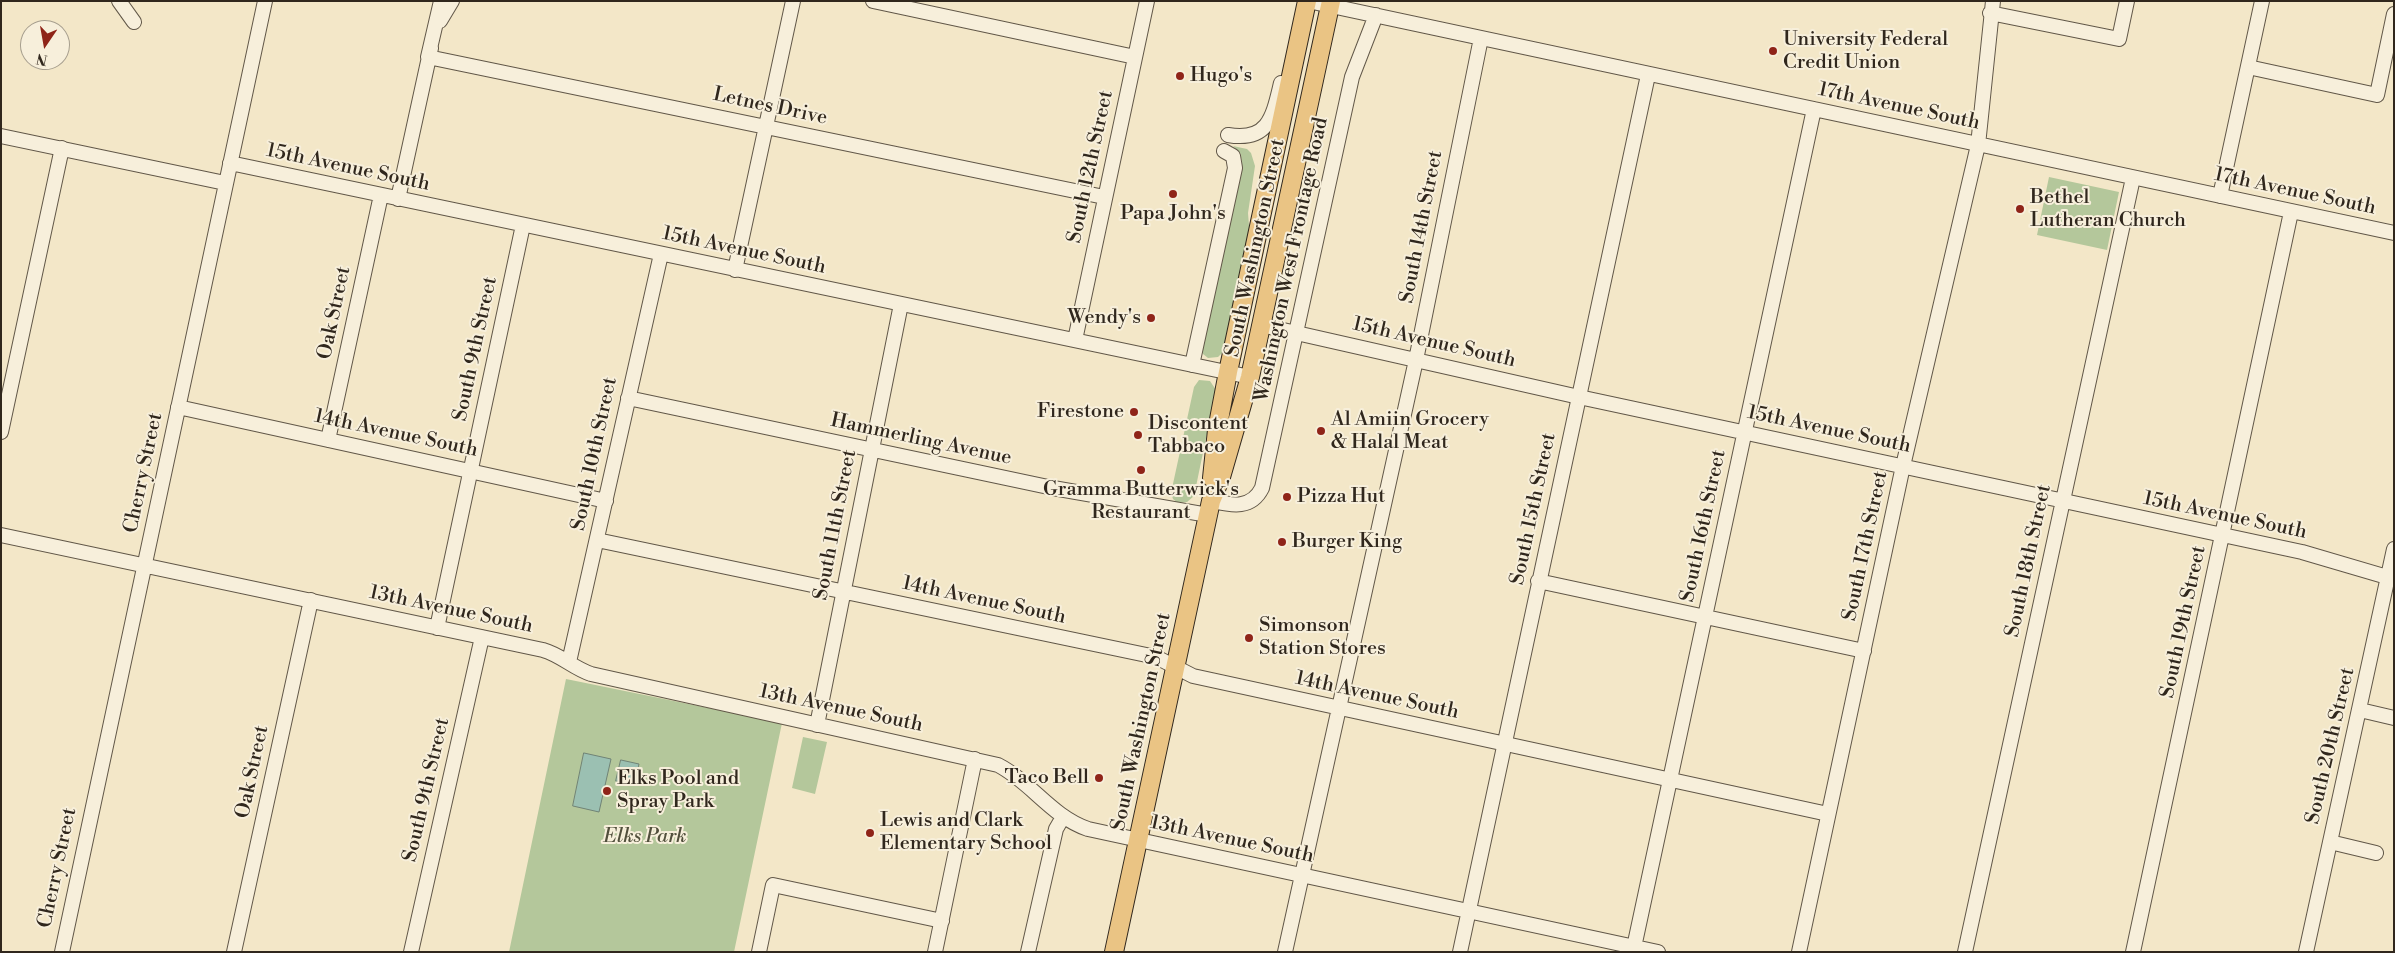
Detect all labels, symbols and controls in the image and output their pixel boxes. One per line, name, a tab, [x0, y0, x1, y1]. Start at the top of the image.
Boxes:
north arrow	[20, 20, 70, 70]
place label: University Federal Credit Union	[1783, 28, 1948, 75]
marker: University Federal Credit Union	[1767, 45, 1779, 57]
text: N	[35, 49, 49, 69]
place label: Hugo's	[1190, 64, 1252, 88]
marker: Hugo's	[1174, 70, 1186, 82]
street label: 17th Avenue South	[1816, 78, 1982, 136]
street label: Letnes Drive	[711, 83, 829, 131]
street label: South 12th Street	[1063, 88, 1119, 246]
street label: Washington West Frontage Road	[1250, 115, 1334, 405]
street label: South Washington Street	[1221, 137, 1291, 359]
street label: 15th Avenue South	[264, 139, 432, 197]
street label: South 14th Street	[1395, 149, 1449, 305]
street label: 17th Avenue South	[2212, 163, 2378, 221]
place label: Bethel Lutheran Church	[2030, 186, 2186, 233]
marker: Papa John's	[1167, 188, 1179, 200]
place label: Papa John's	[1120, 202, 1226, 226]
marker: Bethel Lutheran Church	[2014, 203, 2026, 215]
street label: 15th Avenue South	[660, 222, 828, 280]
street label: Oak Street	[313, 264, 357, 362]
street label: South 9th Street	[449, 274, 503, 424]
place label: Wendy's	[1068, 306, 1141, 330]
marker: Wendy's	[1145, 312, 1157, 324]
street label: 15th Avenue South	[1350, 313, 1518, 373]
street label: South 10th Street	[567, 375, 623, 533]
place label: Firestone	[1037, 400, 1124, 424]
street label: 15th Avenue South	[1745, 401, 1913, 459]
street label: 14th Avenue South	[312, 405, 480, 463]
marker: Firestone	[1128, 406, 1140, 418]
place label: Al Amiin Grocery & Halal Meat	[1331, 408, 1489, 455]
street label: Hammerling Avenue	[828, 409, 1014, 471]
street label: Cherry Street	[120, 411, 168, 535]
place label: Discontent Tabbaco	[1148, 412, 1248, 459]
marker: Al Amiin Grocery & Halal Meat	[1315, 425, 1327, 437]
marker: Discontent Tabbaco	[1132, 429, 1144, 441]
street label: South 15th Street	[1506, 431, 1562, 587]
street label: South 11th Street	[810, 448, 862, 602]
street label: South 16th Street	[1676, 448, 1732, 604]
marker: Gramma Butterwick's Restaurant	[1135, 464, 1147, 476]
street label: South 17th Street	[1838, 469, 1894, 623]
place label: Gramma Butterwick's Restaurant	[1043, 478, 1239, 525]
street label: South 18th Street	[2001, 482, 2057, 640]
place label: Pizza Hut	[1297, 485, 1385, 509]
street label: 15th Avenue South	[2141, 487, 2309, 545]
marker: Pizza Hut	[1281, 491, 1293, 503]
place label: Burger King	[1292, 530, 1402, 554]
marker: Burger King	[1276, 536, 1288, 548]
street label: South 19th Street	[2156, 544, 2212, 700]
street label: 14th Avenue South	[900, 572, 1068, 630]
street label: 13th Avenue South	[367, 581, 535, 639]
street label: South Washington Street	[1107, 611, 1177, 833]
place label: Simonson Station Stores	[1259, 614, 1386, 661]
marker: Simonson Station Stores	[1243, 632, 1255, 644]
street label: South 20th Street	[2301, 665, 2361, 827]
street label: 14th Avenue South	[1293, 667, 1461, 725]
street label: 13th Avenue South	[757, 680, 925, 738]
street label: South 9th Street	[399, 716, 455, 864]
street label: Oak Street	[231, 723, 275, 821]
place label: Taco Bell	[1005, 766, 1089, 790]
place label: Elks Pool and Spray Park	[617, 767, 739, 814]
marker: Taco Bell	[1093, 772, 1105, 784]
marker: Elks Pool and Spray Park	[601, 785, 613, 797]
street label: Cherry Street	[34, 806, 82, 930]
place label: Lewis and Clark Elementary School	[880, 809, 1052, 856]
street label: 13th Avenue South	[1148, 811, 1316, 869]
park label: Elks Park	[604, 825, 686, 849]
marker: Lewis and Clark Elementary School	[864, 827, 876, 839]

